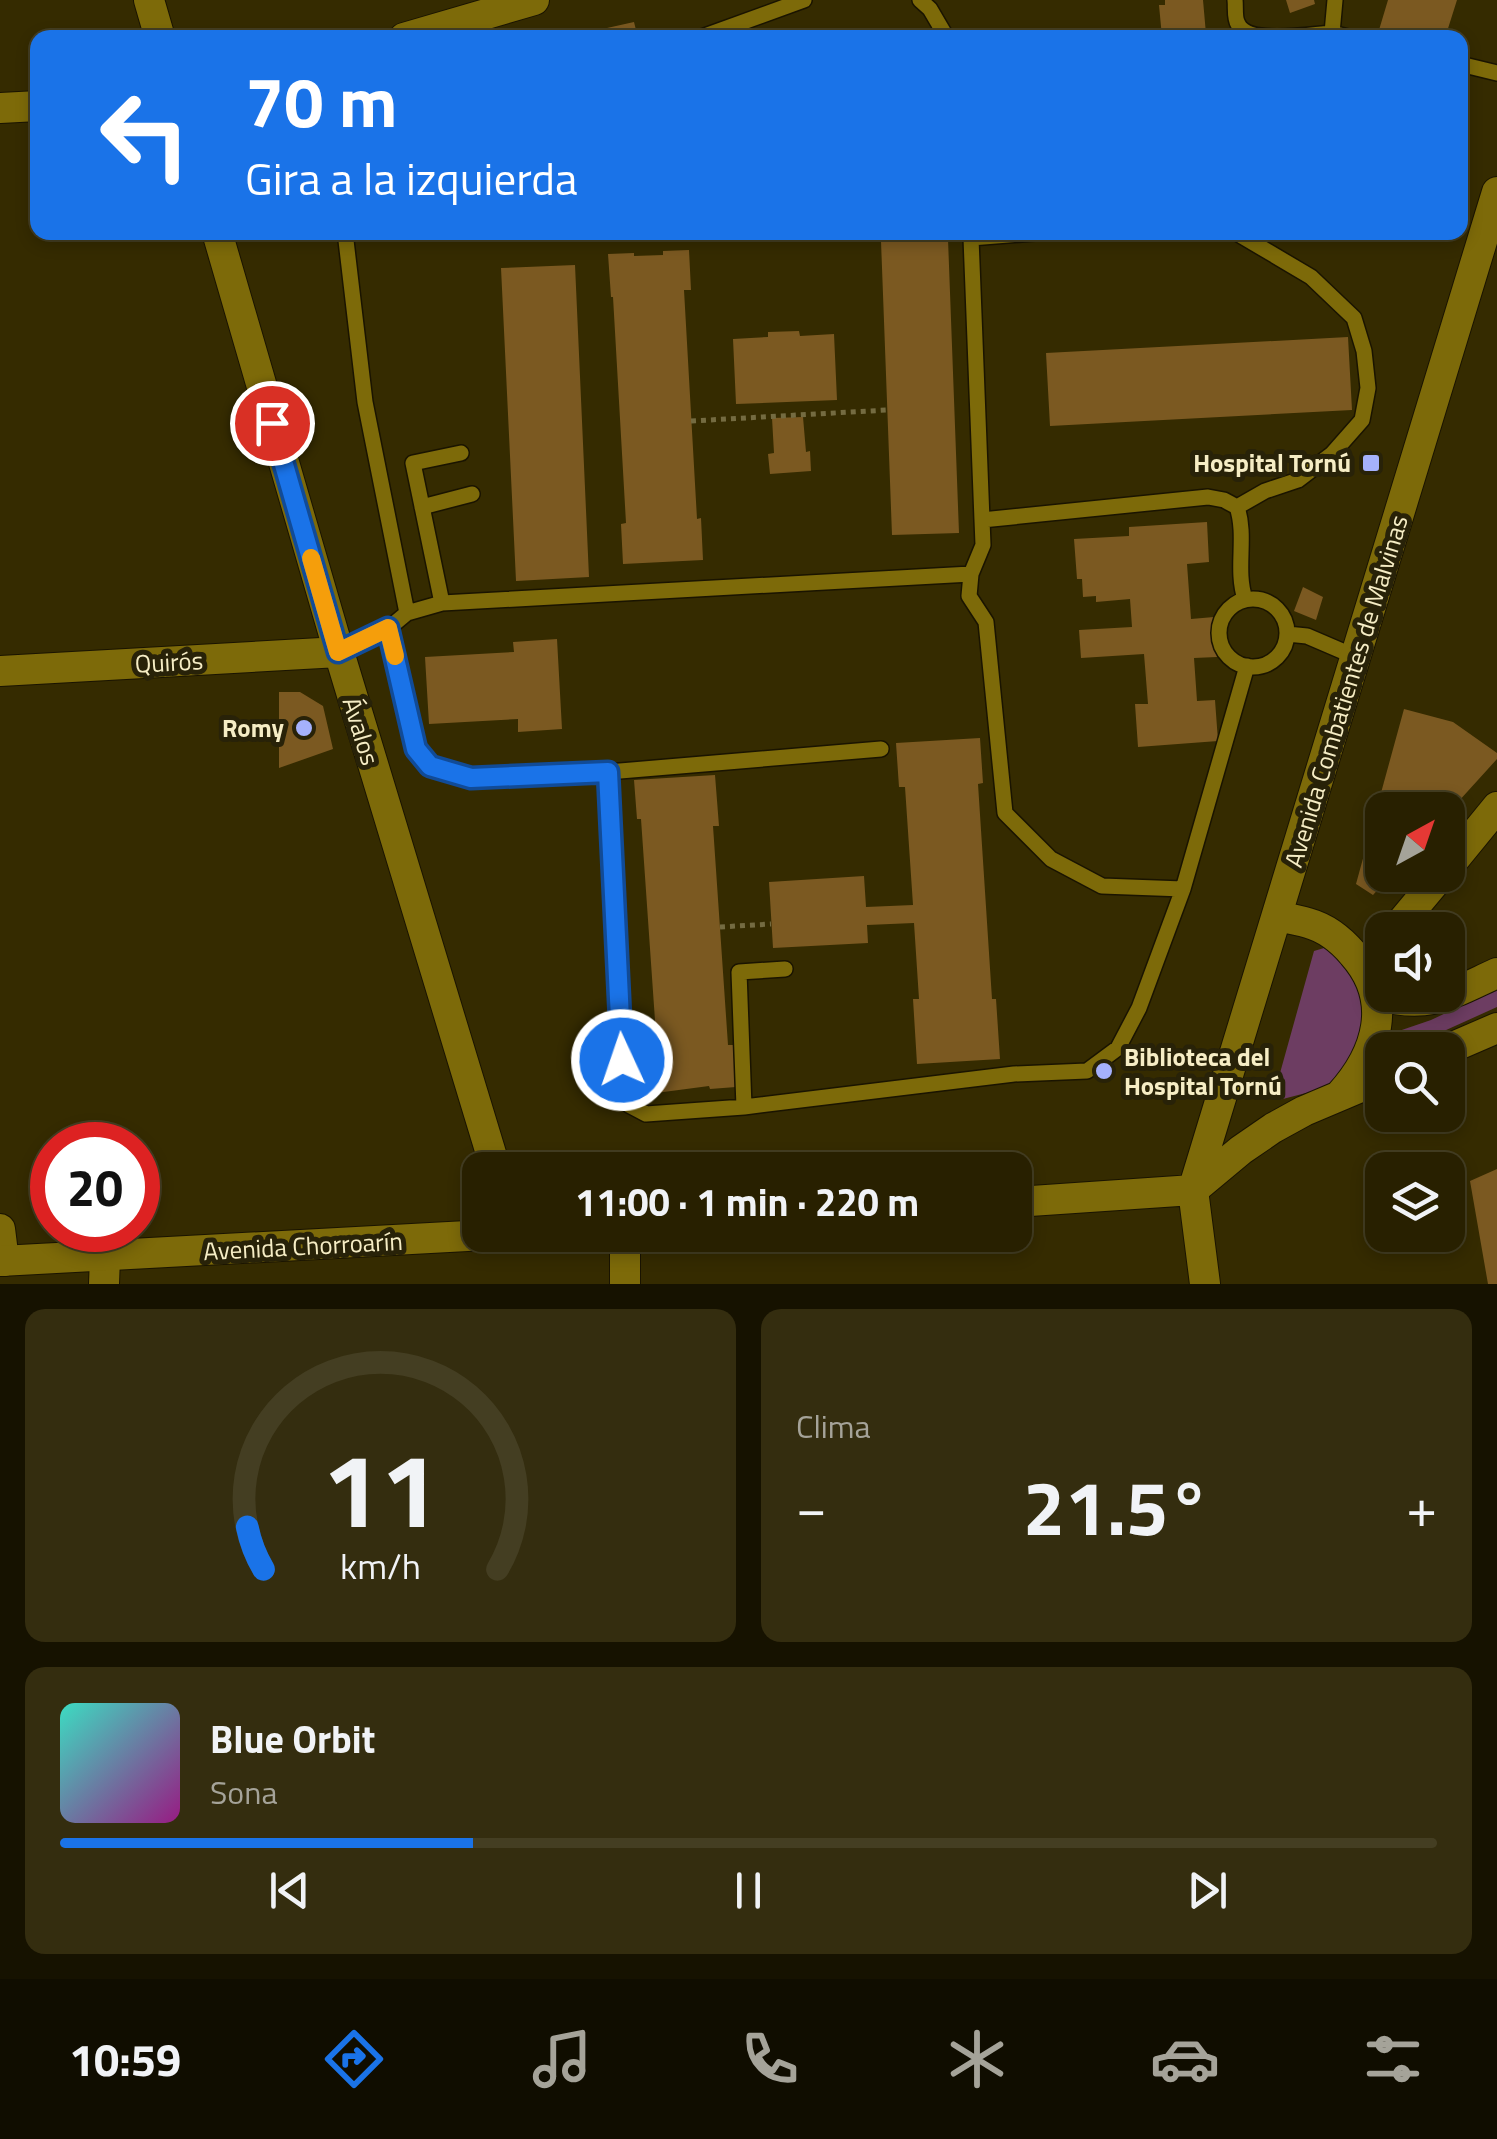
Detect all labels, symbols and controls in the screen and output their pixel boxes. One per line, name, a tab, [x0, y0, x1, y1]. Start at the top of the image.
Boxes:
text: 70 m	[245, 48, 398, 154]
icon: left	[80, 70, 210, 200]
text: Gira a la izquierda	[245, 144, 578, 212]
pin	[230, 381, 315, 466]
icon: arrive	[245, 396, 300, 451]
place label: Hospital Tornú	[1193, 444, 1351, 482]
marker: Hospital Tornú	[1360, 452, 1382, 474]
street label: Avenida Combatientes de Malvinas	[1274, 510, 1418, 872]
street label: Quirós	[134, 641, 204, 683]
street label: Ávalos	[333, 692, 389, 770]
place label: Romy	[222, 709, 284, 747]
marker: Romy	[293, 717, 315, 739]
north arrow	[1365, 792, 1465, 892]
map controls	[1365, 792, 1465, 1252]
button: sound	[1365, 912, 1465, 1012]
position arrow	[570, 1008, 674, 1112]
button: search	[1365, 1032, 1465, 1132]
place label: Biblioteca del Hospital Tornú	[1124, 1038, 1282, 1105]
marker: Biblioteca del Hospital Tornú	[1093, 1060, 1115, 1082]
speed limit sign: 20	[30, 1122, 160, 1252]
button: layers	[1365, 1152, 1465, 1252]
text: 11:00 · 1 min · 220 m	[575, 1173, 919, 1231]
street label: Avenida Chorroarín	[202, 1222, 404, 1270]
text: Clima	[796, 1402, 871, 1450]
text: 11	[322, 1409, 439, 1567]
text: 21.5°	[1023, 1450, 1210, 1564]
text: −	[796, 1465, 827, 1548]
text: +	[1406, 1465, 1437, 1548]
text: km/h	[340, 1538, 421, 1593]
text: Blue Orbit	[210, 1710, 375, 1768]
text: Sona	[210, 1768, 277, 1816]
icon: previous	[262, 1863, 317, 1918]
icon: pause	[721, 1863, 776, 1918]
icon: next	[1180, 1863, 1235, 1918]
icon: directions	[319, 2024, 389, 2094]
icon: music	[527, 2024, 597, 2094]
icon: phone	[735, 2024, 805, 2094]
icon: climate	[942, 2024, 1012, 2094]
icon: car	[1150, 2024, 1220, 2094]
icon: filters	[1358, 2024, 1428, 2094]
text: 10:59	[69, 2025, 181, 2093]

